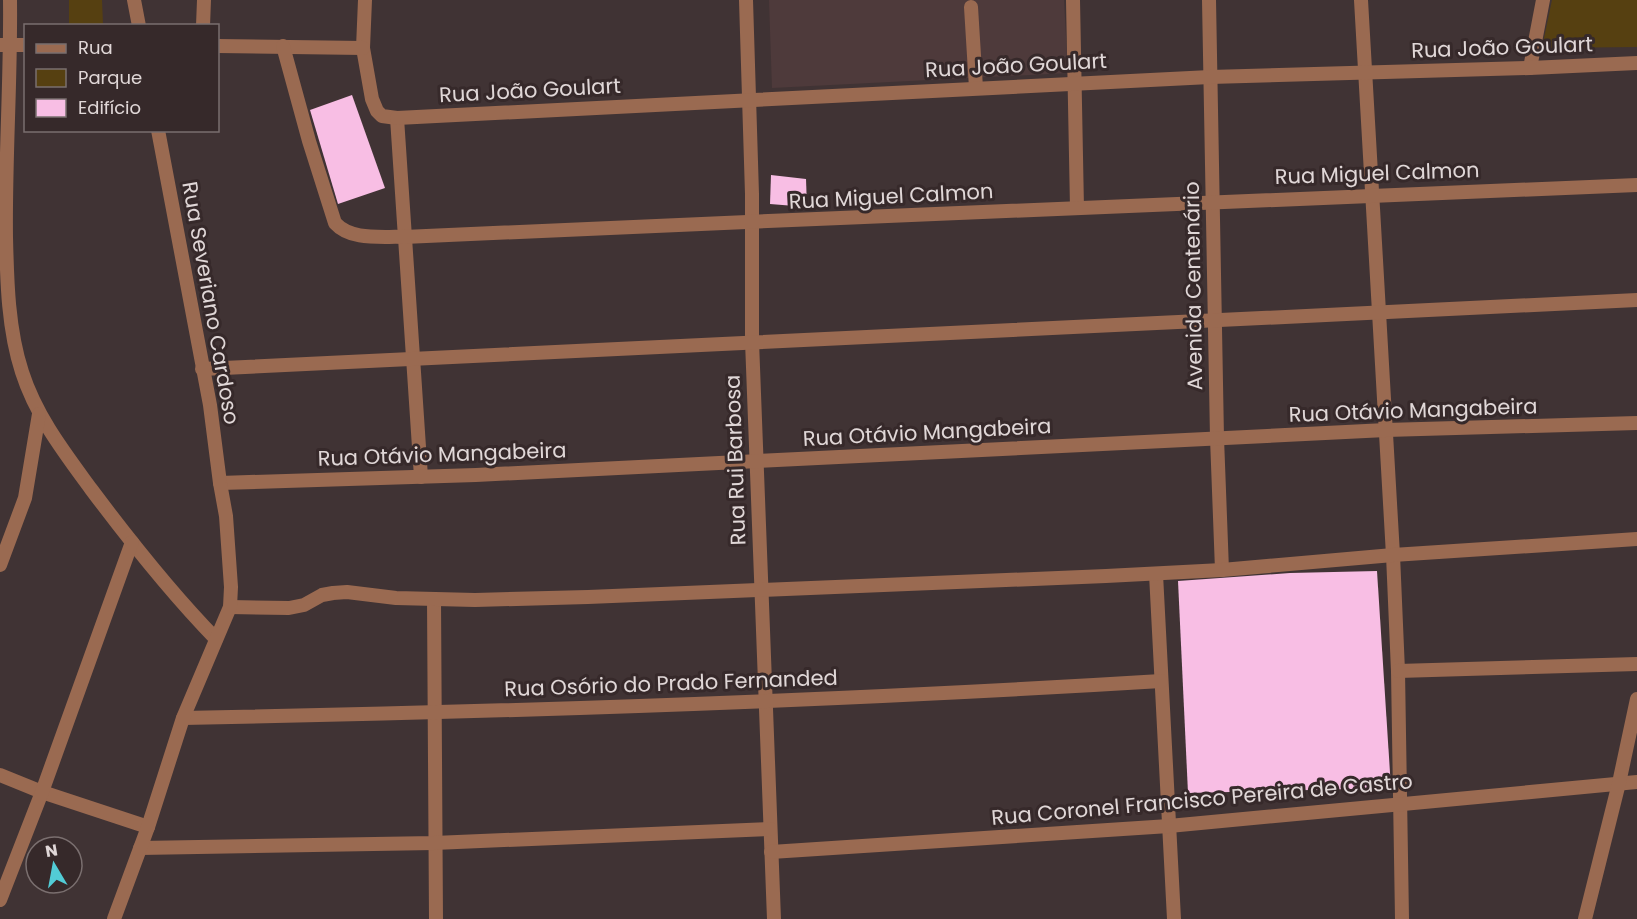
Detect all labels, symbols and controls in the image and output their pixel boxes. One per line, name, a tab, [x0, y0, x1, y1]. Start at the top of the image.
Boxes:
legend	[24, 24, 219, 132]
street label: Rua João Goulart	[1411, 29, 1593, 65]
text: Rua	[78, 35, 113, 60]
street label: Rua João Goulart	[924, 46, 1108, 84]
text: Parque	[78, 65, 142, 90]
street label: Rua João Goulart	[438, 71, 622, 109]
text: Edifício	[78, 95, 141, 120]
street label: Rua Miguel Calmon	[1274, 155, 1480, 191]
street label: Rua Miguel Calmon	[788, 176, 994, 216]
street label: Rua Severiano Cardoso	[175, 179, 247, 427]
street label: Avenida Centenário	[1177, 181, 1209, 391]
street label: Rua Rui Barbosa	[718, 374, 752, 546]
street label: Rua Otávio Mangabeira	[1288, 391, 1538, 429]
street label: Rua Otávio Mangabeira	[802, 411, 1052, 453]
street label: Rua Otávio Mangabeira	[317, 435, 567, 473]
street label: Rua Osório do Prado Fernanded	[504, 663, 838, 703]
street label: Rua Coronel Francisco Pereira de Castro	[990, 766, 1414, 832]
north arrow	[24, 835, 84, 895]
text: N	[44, 838, 59, 863]

